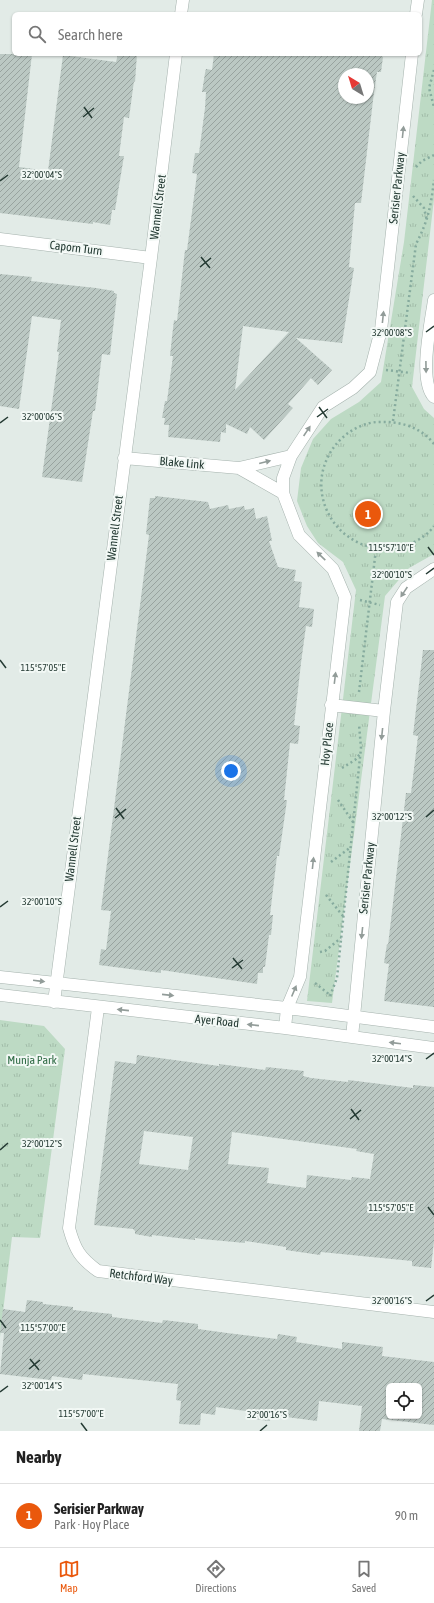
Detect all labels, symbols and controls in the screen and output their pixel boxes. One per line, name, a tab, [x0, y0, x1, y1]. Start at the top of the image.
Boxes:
search box	[12, 12, 422, 56]
icon: search	[26, 23, 48, 45]
text: Search here	[58, 26, 123, 43]
north arrow	[338, 68, 374, 104]
one-way arrow	[400, 126, 406, 138]
street label: Serisier Parkway	[386, 151, 408, 225]
text: 32°00'04"S	[22, 169, 62, 180]
street label: Wannell Street	[147, 173, 169, 240]
street label: Caporn Turn	[49, 238, 103, 258]
one-way arrow	[380, 311, 386, 323]
text: 32°00'08"S	[372, 327, 412, 338]
one-way arrow	[423, 360, 429, 373]
text: 32°00'06"S	[22, 411, 62, 422]
one-way arrow	[303, 426, 311, 436]
street label: Blake Link	[159, 454, 206, 472]
one-way arrow	[259, 458, 271, 464]
street label: Wannell Street	[104, 494, 126, 561]
pin: 1	[355, 499, 381, 529]
text: 115°57'10"E	[369, 542, 414, 553]
one-way arrow	[316, 552, 326, 561]
text: 32°00'10"S	[372, 569, 412, 580]
one-way arrow	[400, 587, 407, 598]
text: 115°57'05"E	[21, 662, 66, 673]
one-way arrow	[332, 672, 338, 684]
street label: Hoy Place	[318, 722, 336, 766]
one-way arrow	[379, 728, 385, 740]
your location	[221, 761, 241, 781]
text: 32°00'12"S	[372, 811, 412, 822]
street label: Wannell Street	[62, 815, 84, 882]
street label: Serisier Parkway	[356, 841, 378, 915]
one-way arrow	[310, 857, 317, 869]
text: 32°00'10"S	[22, 896, 62, 907]
one-way arrow	[358, 927, 365, 939]
one-way arrow	[33, 978, 45, 985]
one-way arrow	[292, 984, 298, 996]
one-way arrow	[162, 992, 174, 998]
one-way arrow	[117, 1007, 129, 1014]
street label: Ayer Road	[194, 1012, 240, 1030]
one-way arrow	[246, 1021, 259, 1028]
one-way arrow	[389, 1040, 401, 1046]
park label: Munja Park	[7, 1053, 58, 1067]
text: 32°00'14"S	[372, 1053, 412, 1064]
text: 32°00'12"S	[22, 1138, 62, 1149]
text: 115°57'05"E	[369, 1202, 414, 1213]
street label: Retchford Way	[109, 1266, 174, 1288]
text: 32°00'16"S	[372, 1295, 412, 1306]
text: 115°57'00"E	[21, 1322, 66, 1333]
text: 32°00'14"S	[22, 1380, 62, 1391]
map controls	[386, 1383, 422, 1419]
button: locate	[386, 1383, 422, 1419]
text: 115°57'00"E	[59, 1408, 104, 1419]
text: 32°00'16"S	[247, 1409, 287, 1420]
text: Nearby	[16, 1447, 62, 1467]
text: Serisier Parkway	[54, 1500, 144, 1517]
text: 1	[26, 1508, 32, 1523]
text: 90 m	[395, 1508, 418, 1523]
text: Park · Hoy Place	[54, 1517, 129, 1532]
tab: Map	[58, 1558, 80, 1594]
tab: Directions	[195, 1558, 236, 1594]
tab: Saved	[352, 1558, 376, 1594]

